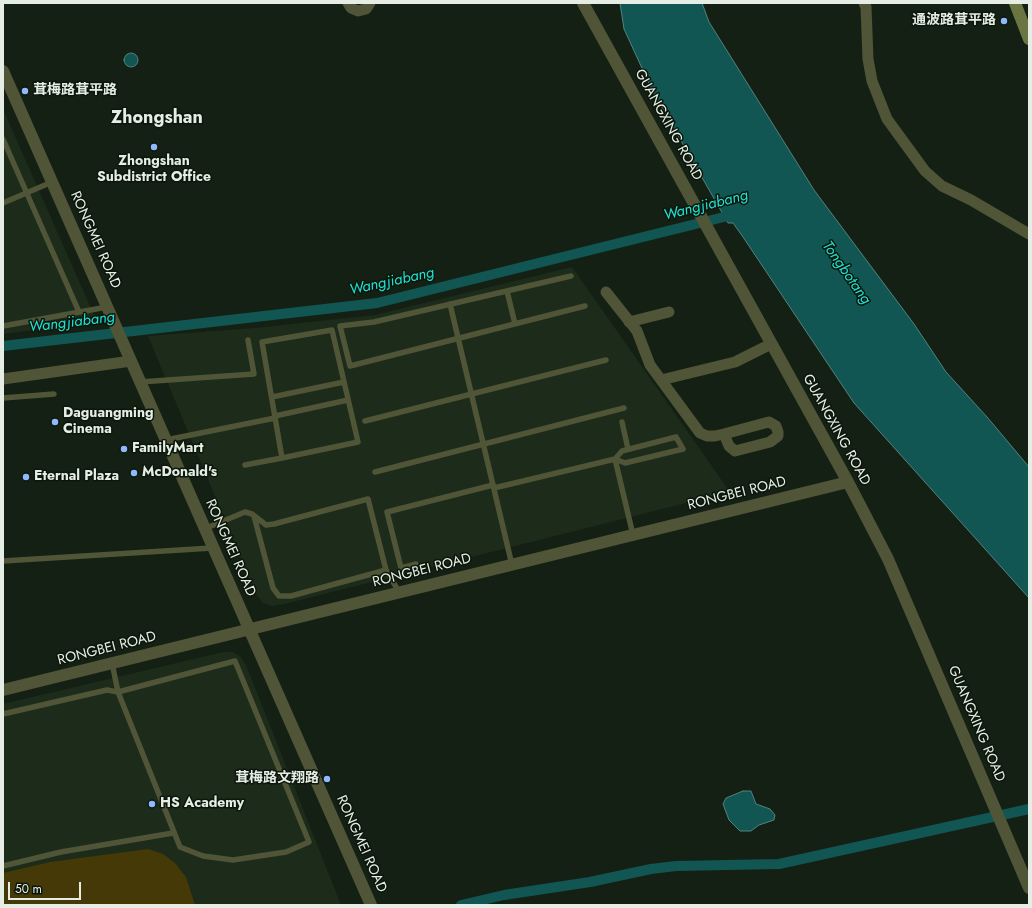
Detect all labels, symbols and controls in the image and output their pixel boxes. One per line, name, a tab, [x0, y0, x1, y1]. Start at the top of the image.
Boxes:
place label: 通波路茸平路	[912, 13, 996, 29]
marker: 通波路茸平路	[999, 16, 1009, 26]
street label: GUANGXING ROAD	[630, 66, 706, 184]
place label: 茸梅路茸平路	[33, 83, 117, 99]
marker: 茸梅路茸平路	[20, 86, 30, 96]
district label: Zhongshan	[111, 108, 203, 130]
marker: Zhongshan Subdistrict Office	[149, 142, 159, 152]
place label: Zhongshan Subdistrict Office	[97, 154, 211, 186]
water label: Wangjiabang	[662, 187, 750, 225]
street label: RONGMEI ROAD	[66, 189, 124, 291]
water label: Tongbotang	[818, 238, 874, 308]
water label: Wangjiabang	[348, 264, 436, 300]
water label: Wangjiabang	[28, 309, 116, 337]
street label: GUANGXING ROAD	[798, 371, 874, 489]
place label: Daguangming Cinema	[63, 406, 153, 438]
marker: Daguangming Cinema	[50, 417, 60, 427]
place label: FamilyMart	[132, 441, 204, 457]
marker: FamilyMart	[119, 444, 129, 454]
place label: McDonald's	[142, 465, 217, 481]
marker: McDonald's	[129, 468, 139, 478]
place label: Eternal Plaza	[34, 469, 119, 485]
marker: Eternal Plaza	[21, 472, 31, 482]
street label: RONGBEI ROAD	[686, 474, 788, 514]
street label: RONGMEI ROAD	[201, 497, 259, 599]
street label: RONGBEI ROAD	[371, 551, 473, 591]
street label: RONGBEI ROAD	[56, 629, 158, 669]
street label: GUANGXING ROAD	[944, 663, 1008, 785]
place label: 茸梅路文翔路	[235, 771, 319, 787]
marker: 茸梅路文翔路	[322, 774, 332, 784]
street label: RONGMEI ROAD	[332, 793, 390, 895]
place label: HS Academy	[160, 796, 244, 812]
marker: HS Academy	[147, 799, 157, 809]
scale bar	[10, 874, 83, 900]
text: 50 m	[15, 880, 42, 898]

